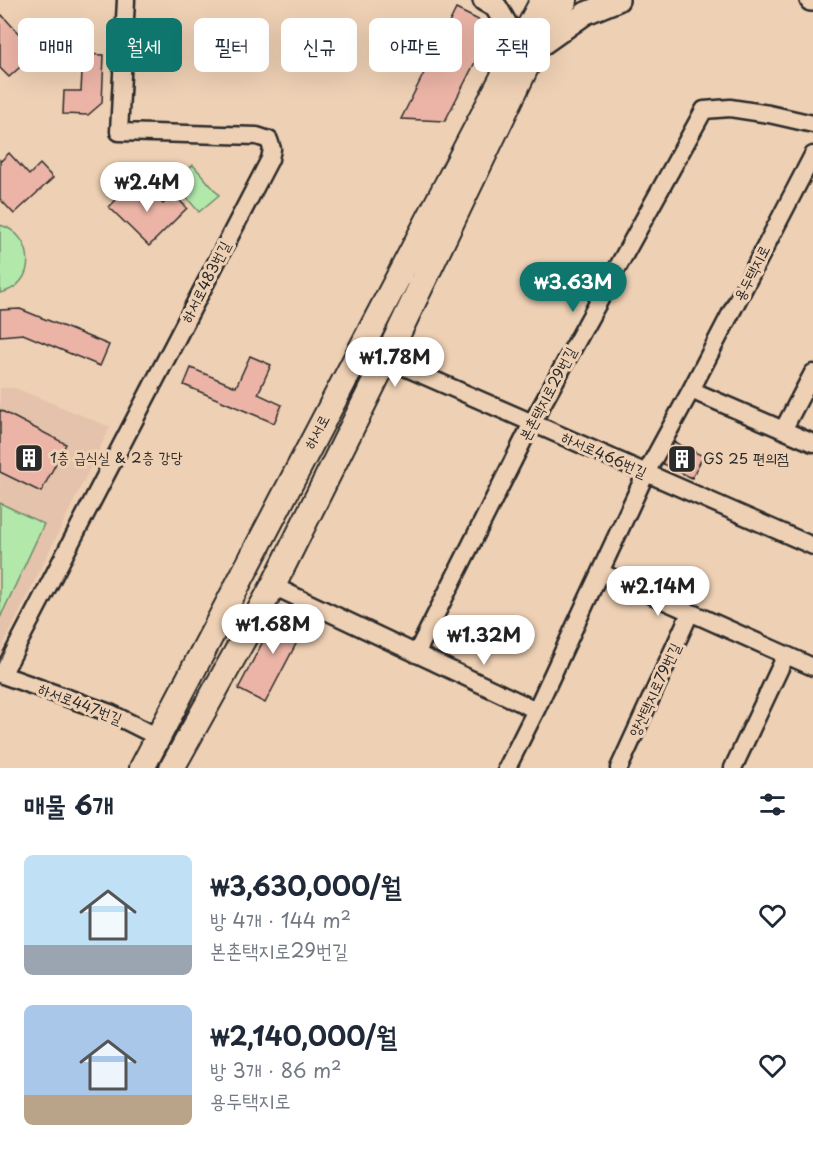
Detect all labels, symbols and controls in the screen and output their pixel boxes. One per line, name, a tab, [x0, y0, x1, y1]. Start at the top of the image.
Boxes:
chip: 매매	[18, 18, 94, 72]
chip: 월세	[106, 18, 182, 72]
chip: 필터	[194, 18, 269, 72]
chip: 신규	[281, 18, 357, 72]
chip: 아파트	[369, 18, 462, 72]
chip: 주택	[474, 18, 550, 72]
pin: ₩2.4M	[105, 162, 189, 213]
text: ₩2.4M	[114, 166, 180, 196]
street label: 하서로483번길	[174, 236, 235, 326]
street label: 용두택지로	[727, 240, 775, 304]
pin: ₩3.63M	[524, 262, 622, 313]
text: ₩3.63M	[534, 266, 612, 296]
pin: ₩1.78M	[346, 337, 444, 388]
text: ₩1.78M	[359, 341, 431, 371]
street label: 본촌택지로29번길	[512, 342, 581, 444]
street label: 하서로	[297, 410, 334, 453]
street label: 하서로466번길	[558, 425, 651, 483]
building icon: 1층 급식실 & 2층 강당	[13, 442, 45, 474]
building icon: GS 25 편의점	[666, 443, 698, 475]
place label: 1층 급식실 & 2층 강당	[50, 445, 183, 468]
place label: GS 25 편의점	[703, 446, 789, 469]
pin: ₩2.14M	[609, 566, 707, 617]
text: ₩2.14M	[621, 570, 695, 600]
pin: ₩1.68M	[224, 604, 322, 655]
text: ₩1.68M	[236, 608, 310, 638]
pin: ₩1.32M	[435, 615, 533, 666]
text: ₩1.32M	[447, 619, 521, 649]
street label: 양산택지로79번길	[622, 638, 686, 740]
street label: 하서로447번길	[35, 676, 126, 729]
text: 매물 6개	[24, 785, 113, 824]
icon: filters	[756, 788, 789, 821]
text: ₩3,630,000/월	[210, 866, 402, 905]
icon: home	[72, 879, 144, 951]
icon: heart	[756, 899, 789, 932]
text: 방 4개 · 144 m²	[210, 905, 351, 935]
text: 본촌택지로29번길	[210, 935, 348, 965]
text: ₩2,140,000/월	[210, 1016, 397, 1055]
icon: home	[72, 1029, 144, 1101]
icon: heart	[756, 1049, 789, 1082]
text: 방 3개 · 86 m²	[210, 1055, 342, 1085]
text: 용두택지로	[210, 1085, 290, 1115]

